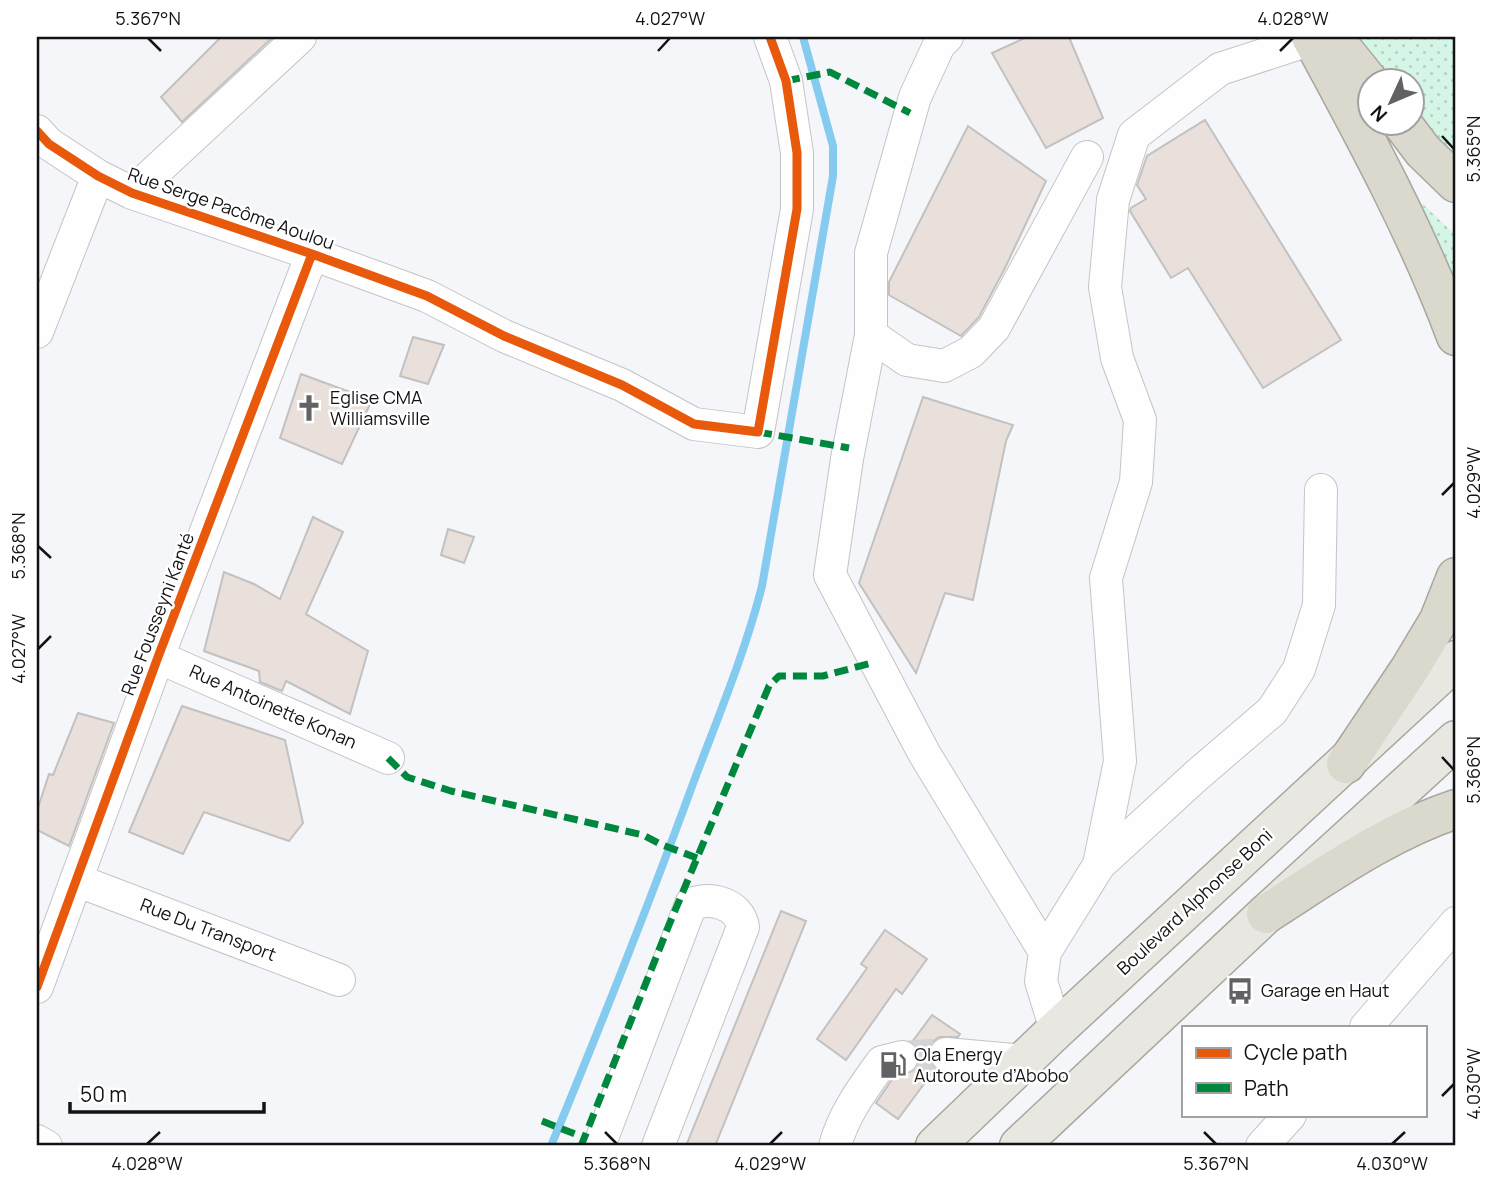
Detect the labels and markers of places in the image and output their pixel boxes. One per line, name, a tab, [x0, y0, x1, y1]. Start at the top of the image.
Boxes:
place label: Eglise CMA Williamsville	[330, 385, 430, 430]
church icon: Eglise CMA Williamsville	[294, 393, 324, 423]
bus stop icon: Garage en Haut	[1225, 976, 1255, 1006]
place label: Garage en Haut	[1261, 978, 1389, 1002]
place label: Ola Energy Autoroute d’Abobo	[914, 1042, 1069, 1087]
fuel station icon: Ola Energy Autoroute d’Abobo	[878, 1050, 908, 1080]

